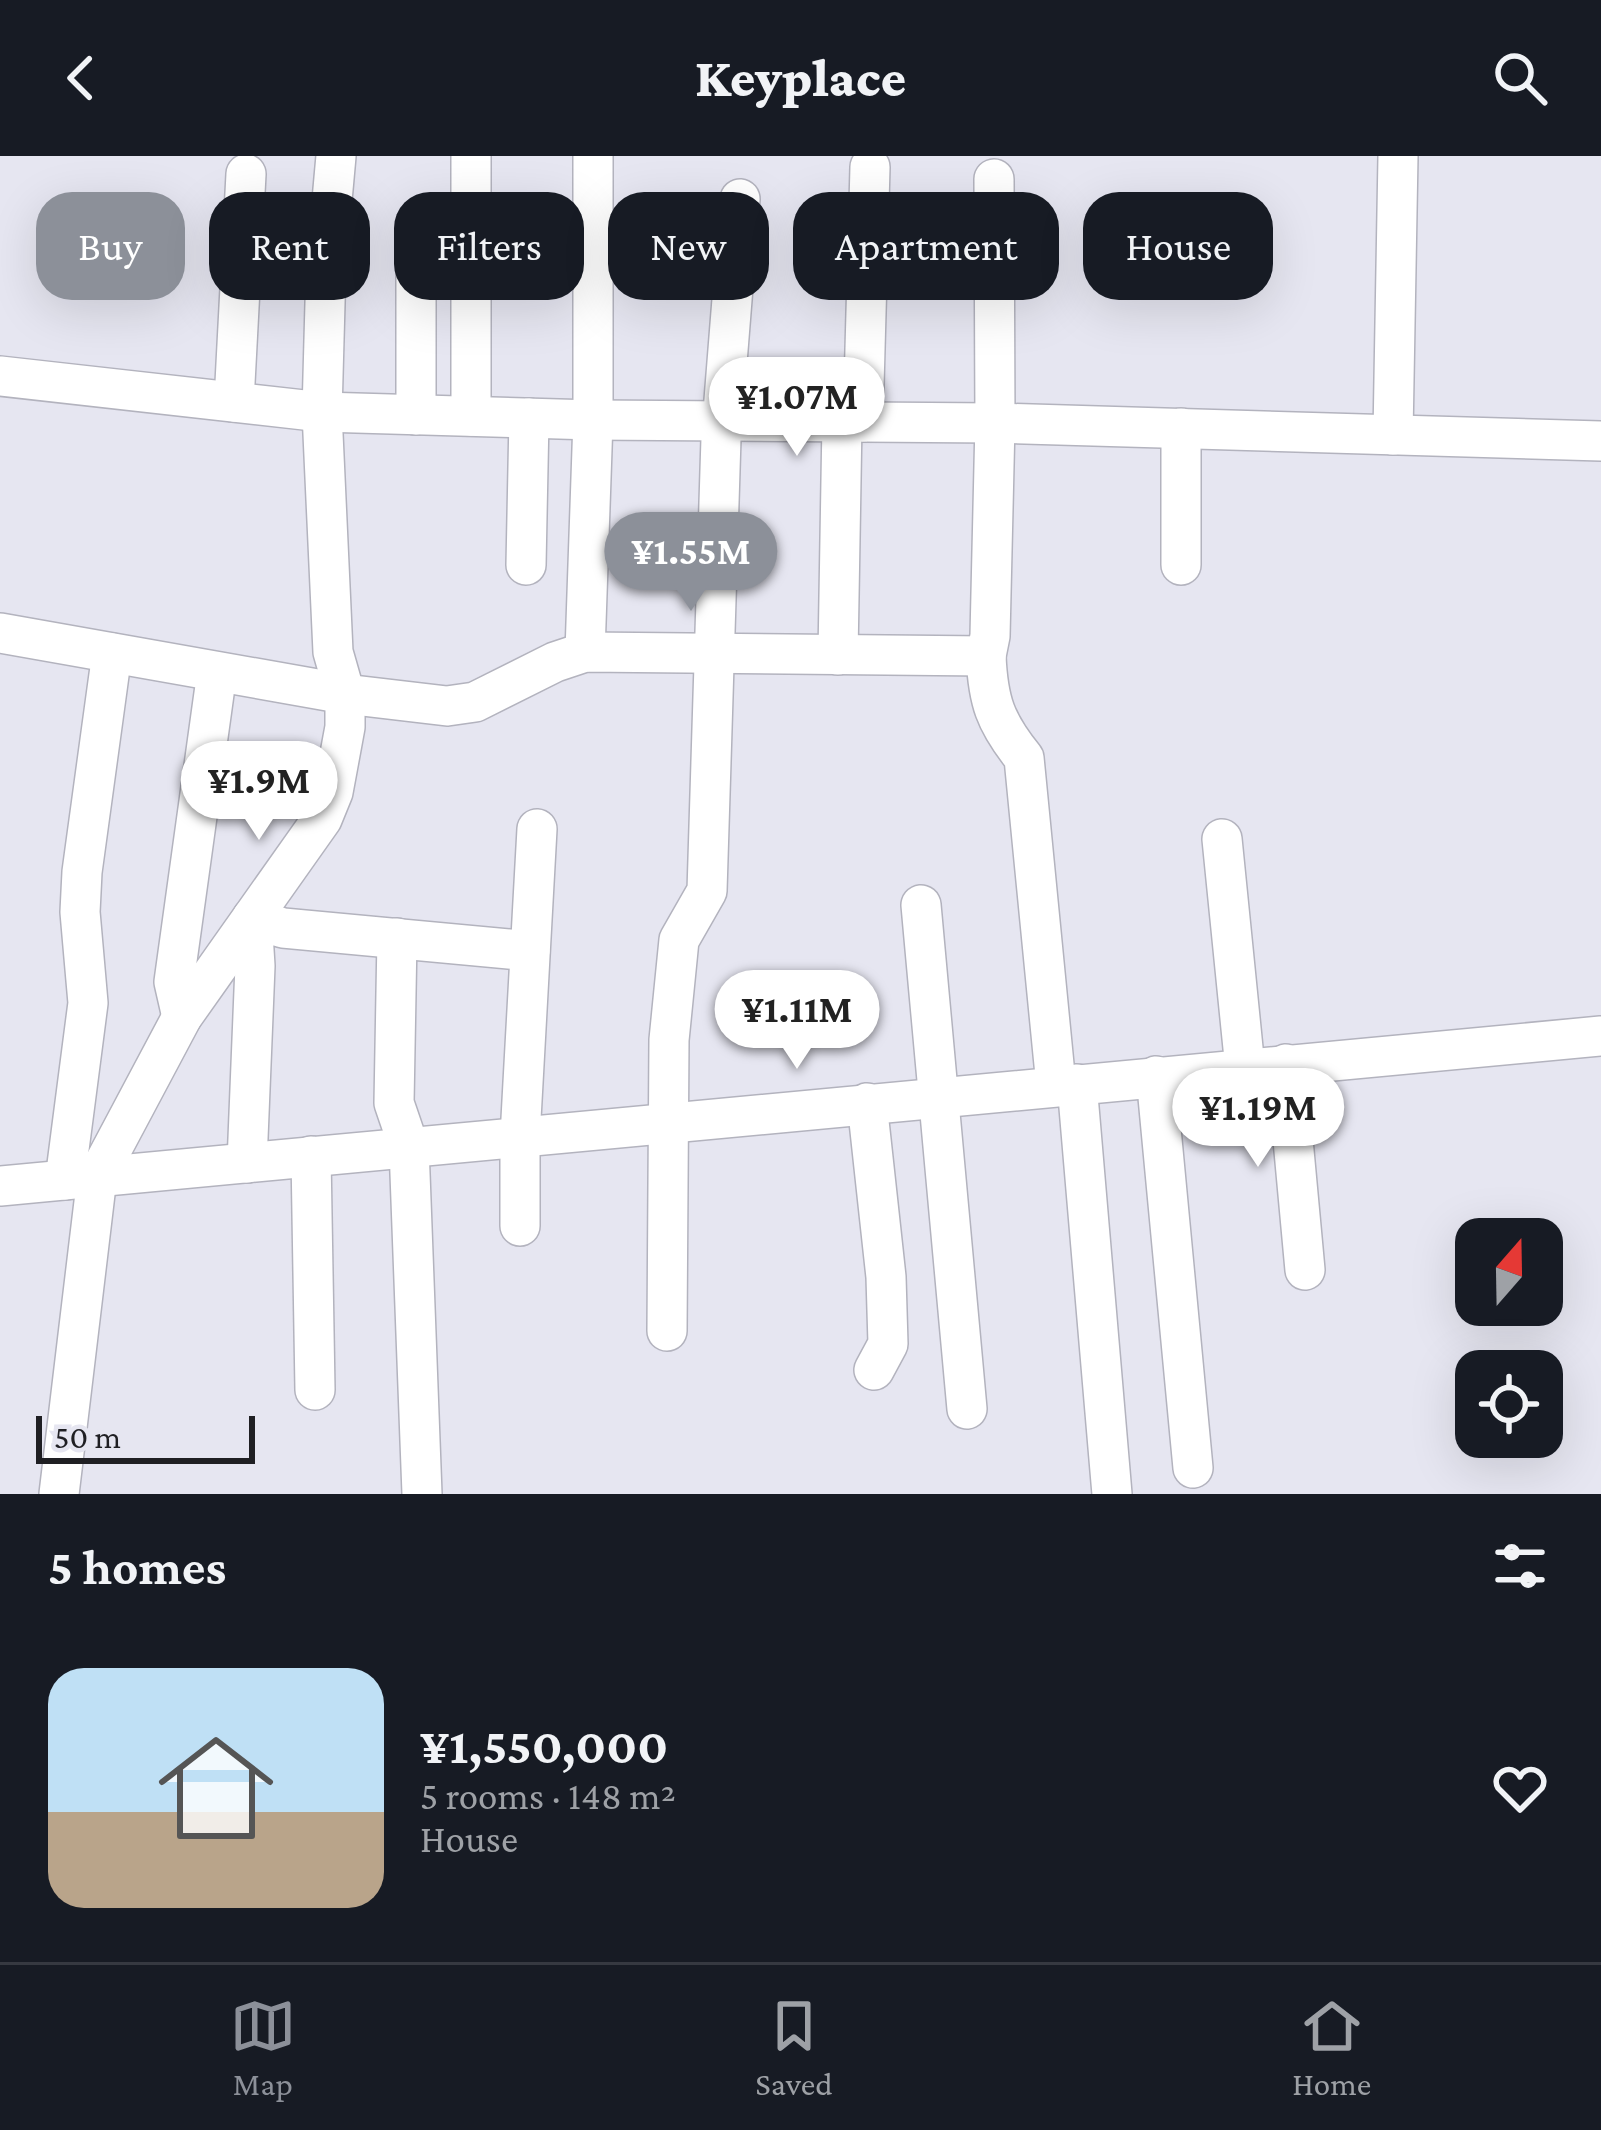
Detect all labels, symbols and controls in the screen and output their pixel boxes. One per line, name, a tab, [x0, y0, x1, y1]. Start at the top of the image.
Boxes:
icon: back	[48, 45, 114, 111]
icon: search	[1487, 45, 1553, 111]
text: Keyplace	[695, 48, 906, 108]
chip: Buy	[36, 192, 185, 300]
chip: Rent	[209, 192, 370, 300]
chip: Filters	[394, 192, 584, 300]
chip: New	[608, 192, 769, 300]
chip: Apartment	[793, 192, 1059, 300]
chip: House	[1083, 192, 1273, 300]
pin: ¥1.07M	[699, 357, 895, 459]
text: ¥1.07M	[736, 374, 858, 417]
pin: ¥1.55M	[593, 512, 789, 614]
text: ¥1.55M	[631, 529, 751, 572]
pin: ¥1.9M	[175, 741, 343, 843]
text: ¥1.9M	[208, 758, 310, 801]
pin: ¥1.11M	[699, 970, 895, 1072]
text: ¥1.11M	[742, 987, 852, 1030]
pin: ¥1.19M	[1160, 1068, 1356, 1170]
text: ¥1.19M	[1199, 1085, 1317, 1128]
north arrow	[1455, 1218, 1563, 1326]
map controls	[1455, 1218, 1563, 1458]
button: locate	[1455, 1350, 1563, 1458]
scale bar	[36, 1410, 255, 1463]
text: 50 m	[54, 1418, 121, 1455]
icon: filters	[1487, 1533, 1553, 1599]
text: 5 homes	[48, 1538, 226, 1595]
icon: home	[144, 1716, 288, 1860]
text: ¥1,550,000	[420, 1717, 668, 1774]
icon: heart	[1487, 1755, 1553, 1821]
text: 5 rooms · 148 m²	[420, 1774, 676, 1817]
text: House	[420, 1817, 518, 1860]
tab: Map	[230, 1993, 296, 2102]
tab: Saved	[755, 1993, 833, 2102]
tab: Home	[1292, 1993, 1371, 2102]

